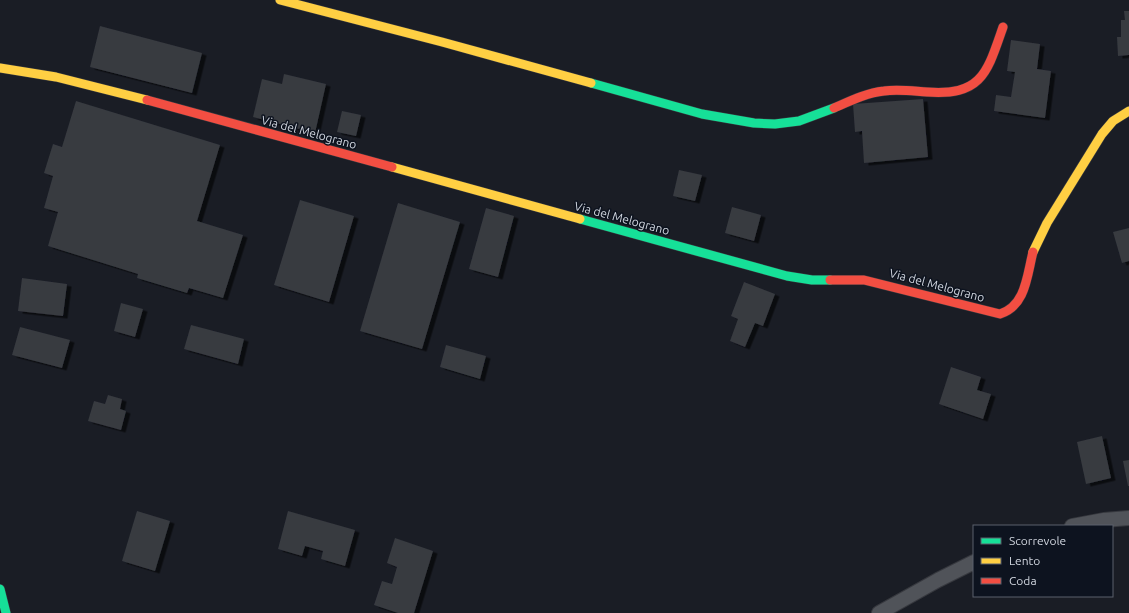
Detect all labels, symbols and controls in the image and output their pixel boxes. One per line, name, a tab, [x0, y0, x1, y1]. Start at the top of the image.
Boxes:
street label: Via del Melograno	[260, 113, 358, 151]
street label: Via del Melograno	[573, 199, 671, 237]
street label: Via del Melograno	[888, 266, 986, 304]
legend	[973, 525, 1113, 597]
text: Scorrevole	[1009, 534, 1066, 547]
text: Lento	[1009, 554, 1040, 567]
text: Coda	[1009, 574, 1037, 587]

